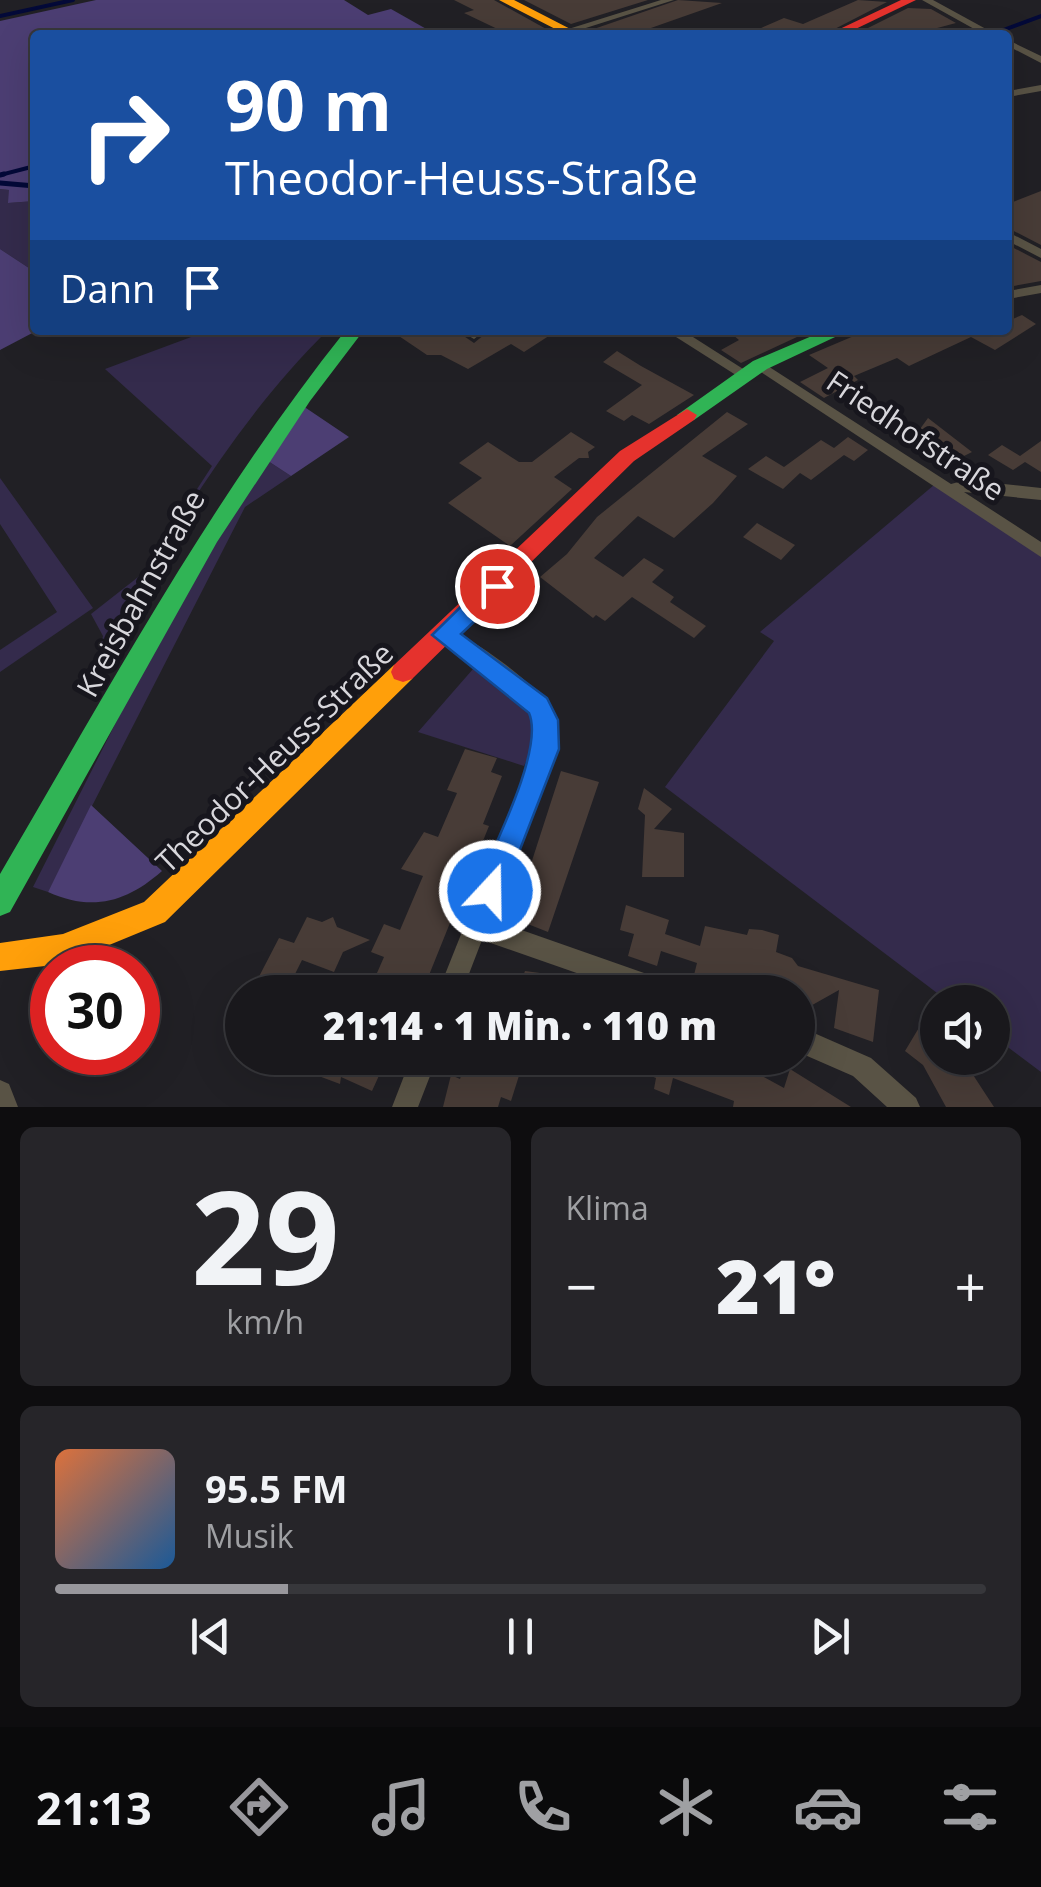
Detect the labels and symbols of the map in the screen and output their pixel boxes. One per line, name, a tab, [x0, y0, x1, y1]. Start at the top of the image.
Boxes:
street label: Friedhofstraße	[819, 360, 1013, 510]
street label: Kreisbahnstraße	[66, 482, 214, 704]
pin	[455, 544, 540, 629]
street label: Theodor-Heuss-Straße	[146, 633, 402, 881]
position arrow	[438, 839, 542, 943]
speed limit sign: 30	[30, 945, 160, 1075]

